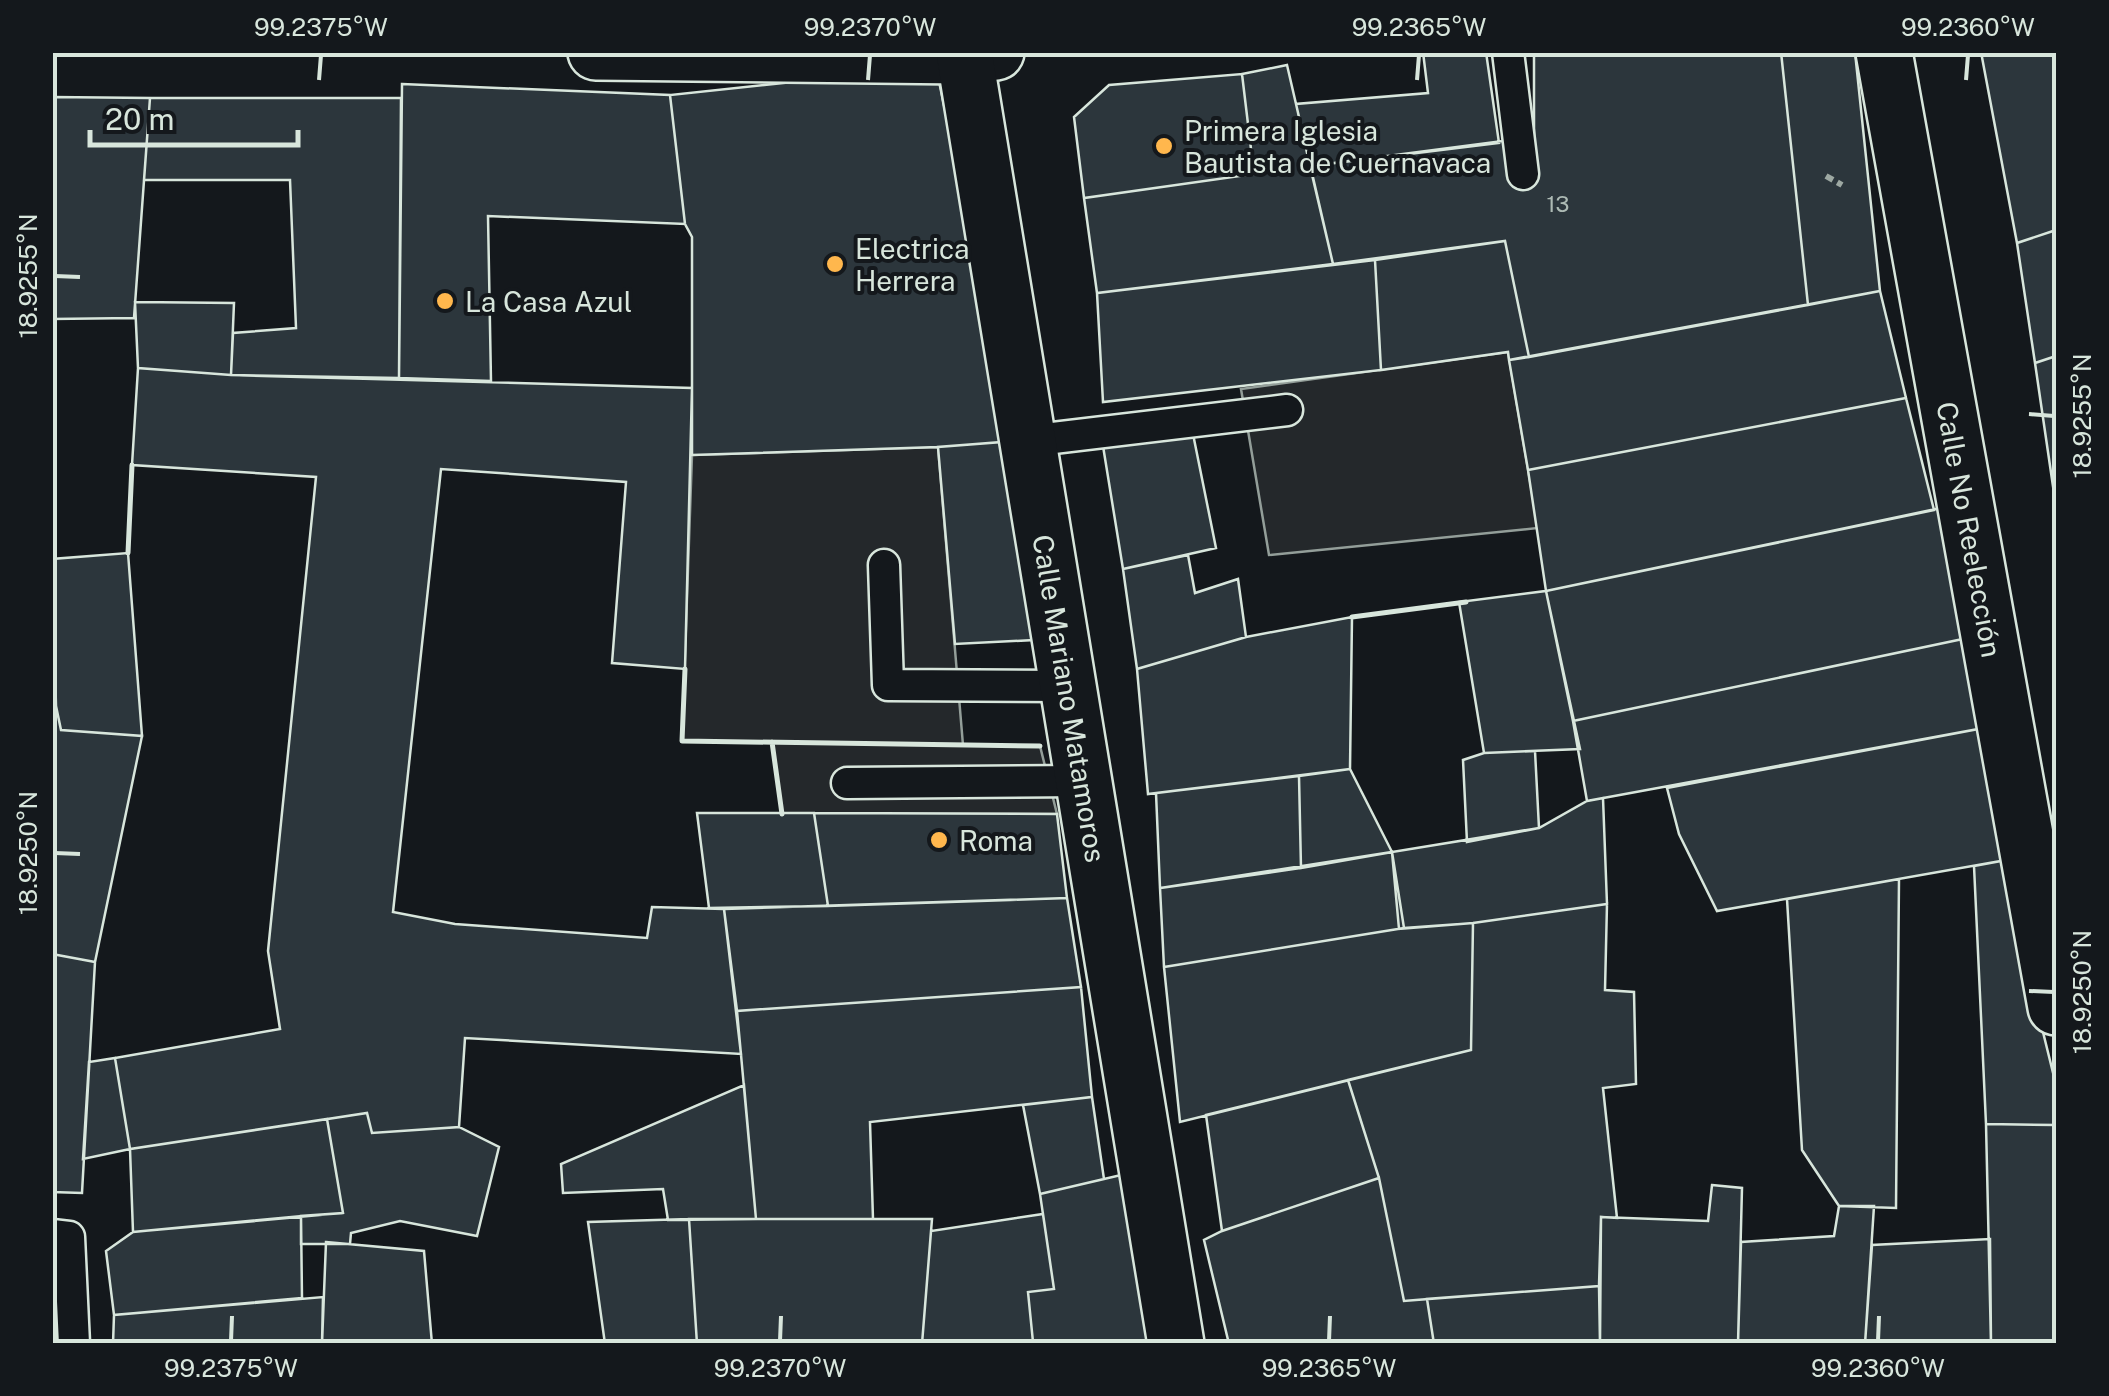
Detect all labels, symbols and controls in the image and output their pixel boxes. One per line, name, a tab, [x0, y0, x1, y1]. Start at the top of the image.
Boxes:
text: 99.2375°W	[254, 12, 388, 42]
text: 99.2370°W	[804, 12, 936, 42]
text: 99.2365°W	[1352, 12, 1486, 42]
text: 99.2360°W	[1901, 12, 2035, 42]
scale bar	[90, 85, 298, 147]
text: 20 m	[105, 101, 174, 137]
place label: Primera Iglesia Bautista de Cuernavaca	[1184, 114, 1491, 179]
marker: Primera Iglesia Bautista de Cuernavaca	[1153, 135, 1175, 157]
house number: 13	[1547, 191, 1569, 217]
text: 18.9255°N	[13, 214, 43, 338]
place label: Electrica Herrera	[855, 232, 970, 297]
marker: Electrica Herrera	[824, 253, 846, 275]
place label: La Casa Azul	[465, 285, 632, 318]
marker: La Casa Azul	[434, 290, 456, 312]
text: 18.9255°N	[2067, 354, 2097, 478]
street label: Calle No Reelección	[1931, 399, 2009, 660]
street label: Calle Mariano Matamoros	[1027, 532, 1113, 865]
text: 18.9250°N	[13, 791, 43, 915]
place label: Roma	[959, 824, 1033, 857]
marker: Roma	[928, 829, 950, 851]
text: 18.9250°N	[2067, 930, 2097, 1054]
text: 99.2375°W	[164, 1353, 298, 1383]
text: 99.2370°W	[714, 1353, 846, 1383]
text: 99.2365°W	[1262, 1353, 1396, 1383]
text: 99.2360°W	[1811, 1353, 1945, 1383]

